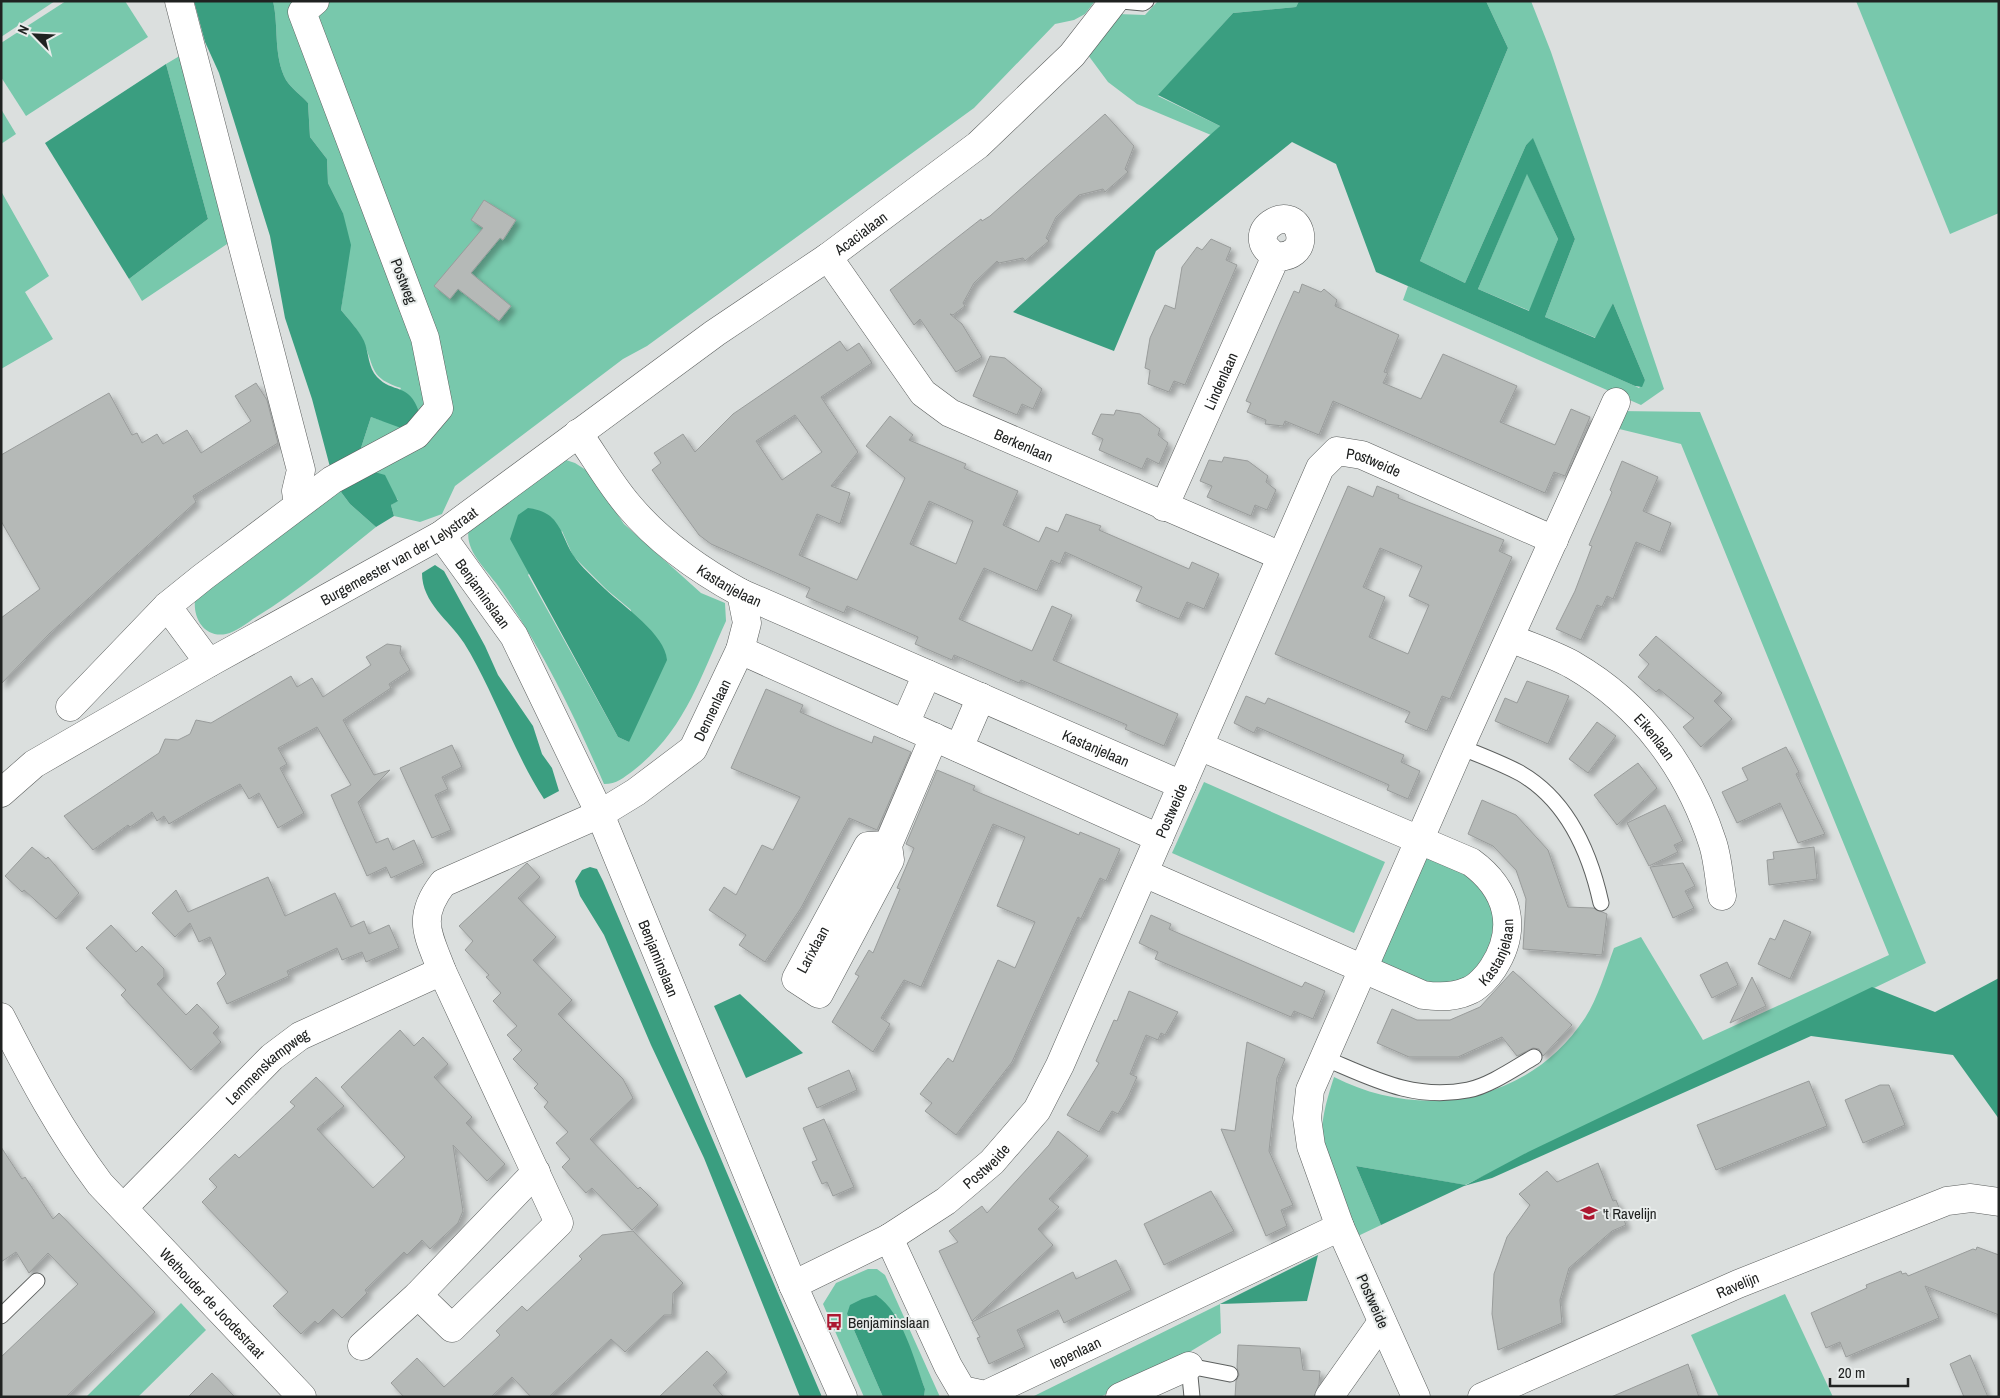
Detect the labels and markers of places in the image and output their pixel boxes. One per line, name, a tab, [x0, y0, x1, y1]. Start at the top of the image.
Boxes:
school or university icon: 't Ravelijn	[1579, 1203, 1599, 1223]
place label: 't Ravelijn	[1603, 1203, 1657, 1224]
bus stop icon: Benjaminslaan	[824, 1312, 844, 1332]
place label: Benjaminslaan	[848, 1312, 929, 1333]

